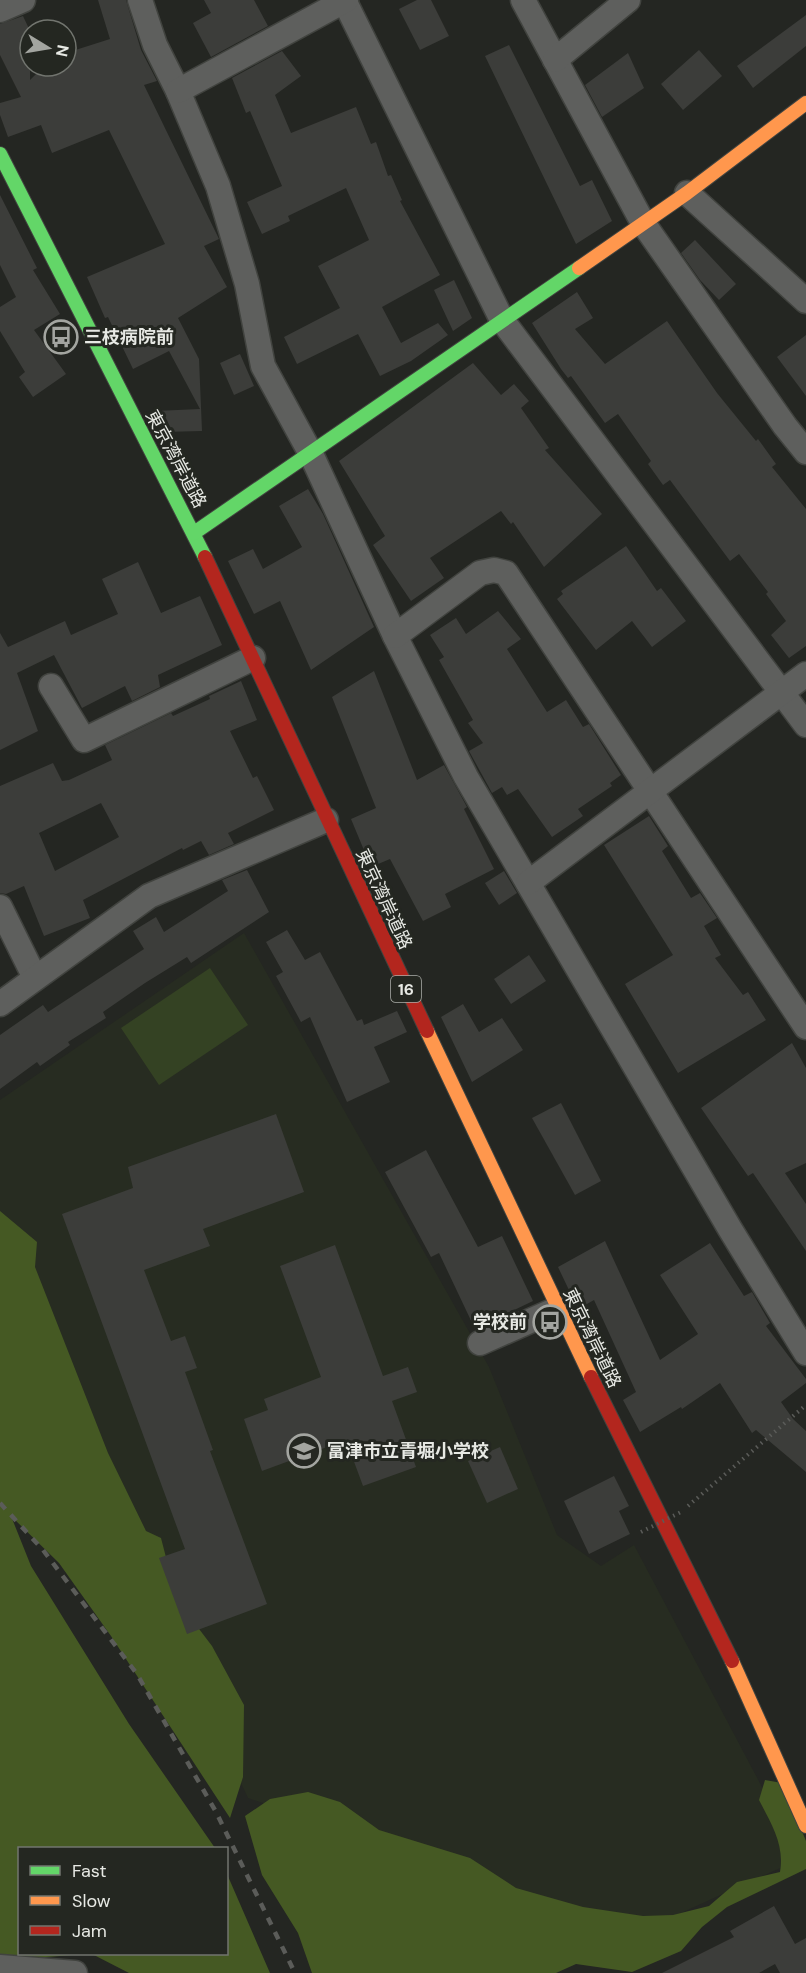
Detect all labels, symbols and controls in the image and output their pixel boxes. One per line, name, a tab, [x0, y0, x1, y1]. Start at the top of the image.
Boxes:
north arrow	[18, 18, 78, 78]
text: N	[51, 43, 74, 58]
bus stop icon: 三枝病院前	[43, 319, 79, 355]
place label: 三枝病院前	[84, 325, 174, 349]
street label: 東京湾岸道路	[140, 406, 212, 512]
street label: 東京湾岸道路	[350, 845, 418, 953]
road number: 16	[391, 976, 421, 1002]
street label: 東京湾岸道路	[558, 1284, 626, 1392]
bus stop icon: 学校前	[532, 1304, 568, 1340]
place label: 学校前	[473, 1310, 527, 1334]
school or university icon: 富津市立青堀小学校	[286, 1433, 322, 1469]
place label: 富津市立青堀小学校	[327, 1439, 489, 1463]
legend	[18, 1847, 228, 1955]
text: Fast	[72, 1859, 107, 1883]
text: Slow	[72, 1889, 111, 1913]
text: Jam	[72, 1919, 107, 1943]

